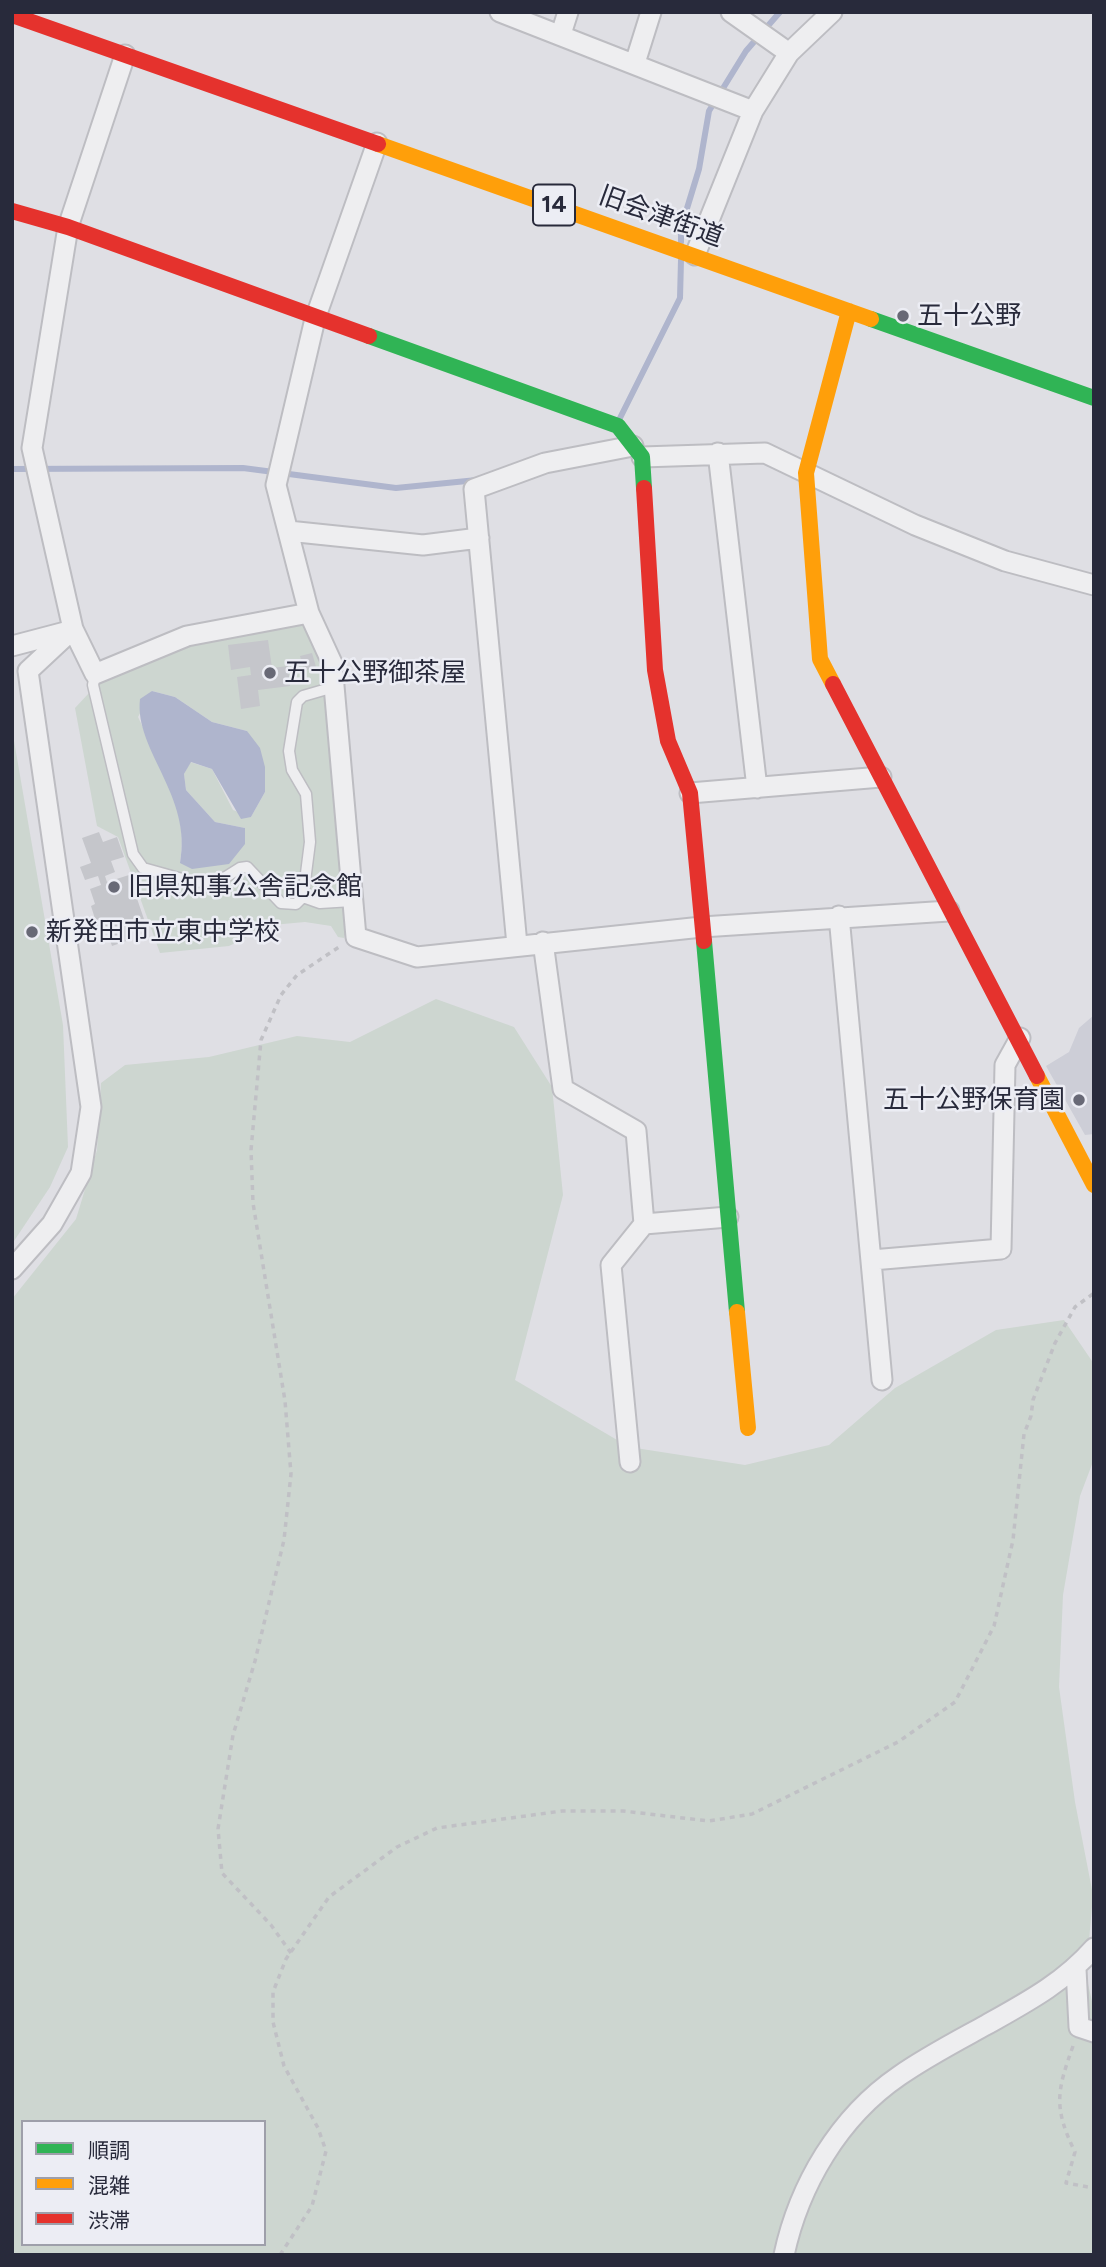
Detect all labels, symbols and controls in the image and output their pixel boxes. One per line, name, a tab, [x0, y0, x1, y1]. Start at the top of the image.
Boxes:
street label: 旧会津街道	[595, 180, 727, 254]
road number: 14	[533, 184, 575, 226]
place label: 五十公野	[917, 300, 1021, 332]
marker: 五十公野	[895, 308, 911, 324]
place label: 五十公野御茶屋	[284, 657, 466, 689]
marker: 五十公野御茶屋	[262, 665, 278, 681]
place label: 旧県知事公舎記念館	[128, 871, 362, 903]
marker: 旧県知事公舎記念館	[106, 879, 122, 895]
place label: 新発田市立東中学校	[46, 916, 280, 948]
marker: 新発田市立東中学校	[24, 924, 40, 940]
place label: 五十公野保育園	[883, 1084, 1065, 1116]
marker: 五十公野保育園	[1071, 1092, 1087, 1108]
legend	[21, 2120, 266, 2246]
text: 順調	[88, 2138, 130, 2163]
text: 混雑	[88, 2173, 130, 2198]
text: 渋滞	[88, 2208, 130, 2233]

